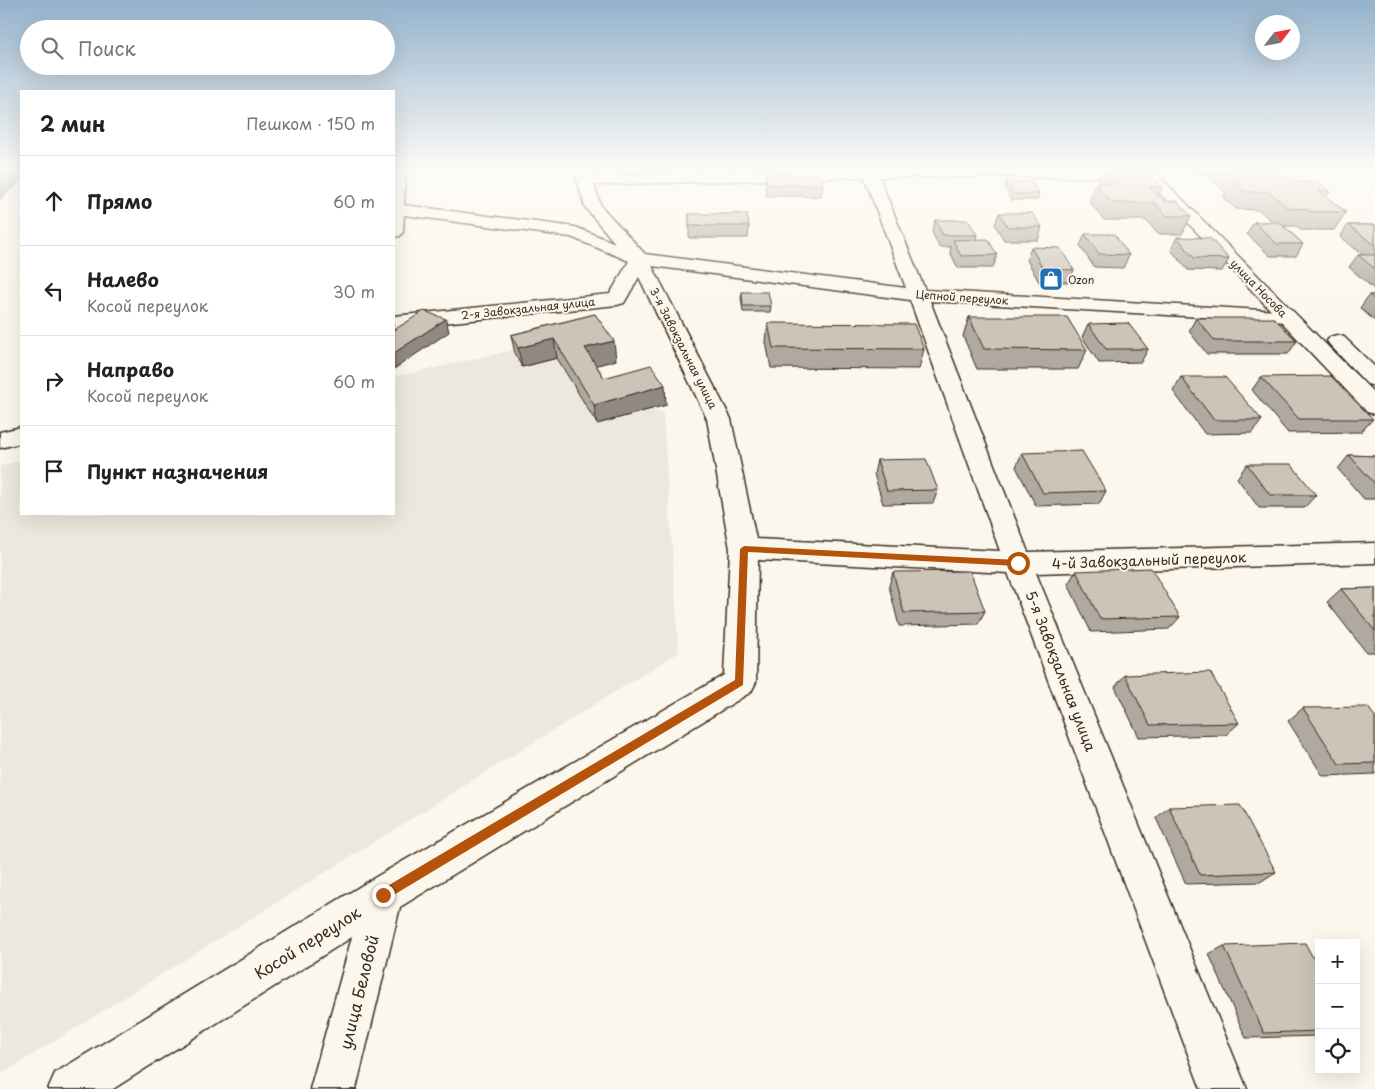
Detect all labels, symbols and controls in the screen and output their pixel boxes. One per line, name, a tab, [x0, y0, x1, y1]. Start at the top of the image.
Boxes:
north arrow	[1255, 15, 1300, 60]
search box	[20, 20, 395, 75]
icon: search	[38, 34, 66, 62]
text: Поиск	[78, 34, 136, 62]
text: 2 мин	[40, 107, 105, 139]
text: Пешком · 150 m	[246, 111, 375, 135]
icon: ahead	[40, 187, 68, 215]
text: Прямо	[87, 187, 152, 215]
text: 60 m	[333, 189, 375, 213]
street label: улица Носова	[1227, 255, 1291, 321]
text: Налево	[87, 265, 159, 293]
shop icon: Ozon	[1038, 266, 1064, 292]
place label: Ozon	[1068, 271, 1094, 288]
icon: left	[40, 277, 68, 305]
text: 30 m	[333, 279, 375, 303]
street label: 3-я Завокзальная улица	[646, 284, 722, 412]
street label: Цепной переулок	[915, 285, 1009, 309]
text: Косой переулок	[87, 293, 208, 317]
street label: 2-я Завокзальная улица	[460, 293, 596, 323]
text: Направо	[87, 355, 174, 383]
icon: right	[40, 367, 68, 395]
text: 60 m	[333, 369, 375, 393]
text: Косой переулок	[87, 383, 208, 407]
icon: arrive	[40, 457, 68, 485]
text: Пункт назначения	[87, 457, 268, 485]
street label: 4-й Завокзальный переулок	[1052, 546, 1247, 574]
route start	[1007, 552, 1030, 575]
street label: 5-я Завокзальная улица	[1021, 588, 1101, 755]
route end	[372, 884, 395, 907]
street label: Косой переулок	[249, 899, 365, 984]
street label: улица Беловой	[332, 932, 384, 1052]
map controls	[1315, 939, 1360, 1074]
button: +	[1315, 939, 1360, 984]
button: −	[1315, 984, 1360, 1029]
button: locate	[1315, 1029, 1360, 1074]

